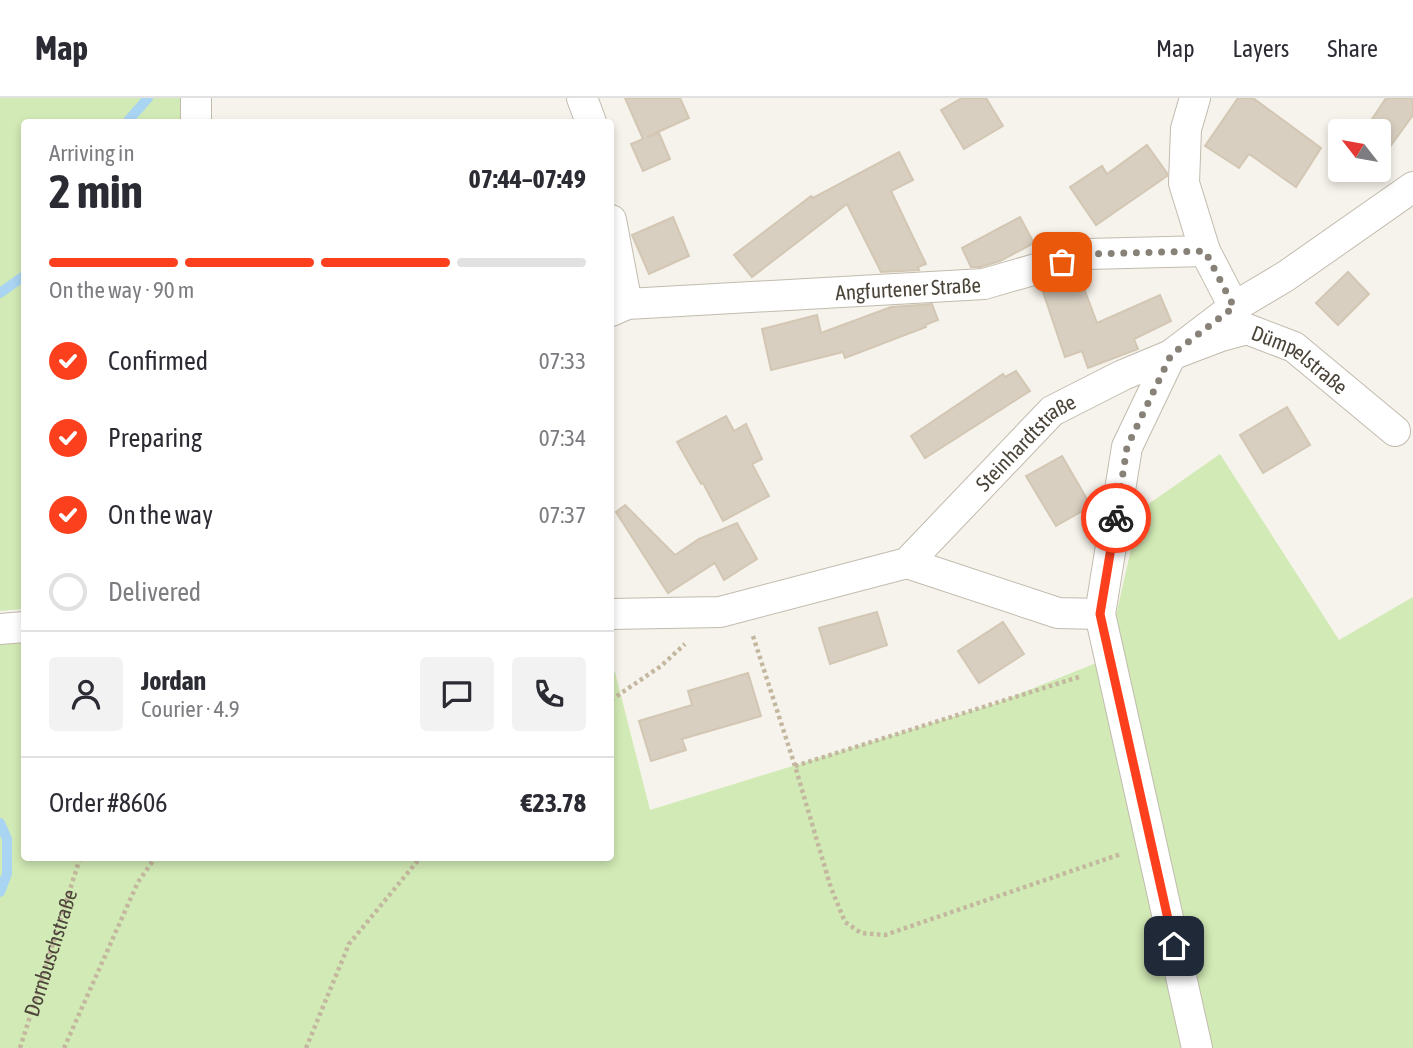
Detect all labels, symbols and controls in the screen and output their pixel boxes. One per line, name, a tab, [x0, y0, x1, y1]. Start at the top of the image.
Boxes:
text: Map	[35, 29, 88, 67]
text: Map	[1156, 35, 1195, 62]
text: Layers	[1233, 35, 1289, 62]
text: Share	[1327, 35, 1378, 62]
north arrow	[1328, 119, 1391, 182]
map controls	[1328, 119, 1391, 182]
text: Arriving in	[49, 140, 135, 166]
text: 07:44–07:49	[469, 164, 586, 194]
text: 2 min	[49, 165, 143, 218]
pin	[1032, 232, 1092, 292]
icon: bag	[1043, 243, 1081, 281]
street label: Angfurtener Straße	[835, 272, 981, 304]
text: On the way · 90 m	[49, 277, 194, 303]
street label: Dümpelstraße	[1248, 320, 1353, 399]
icon: check	[49, 342, 87, 380]
text: Confirmed	[108, 346, 208, 376]
text: 07:33	[539, 348, 586, 374]
street label: Steinhardtstraße	[971, 389, 1079, 496]
icon: check	[49, 419, 87, 457]
text: Preparing	[108, 423, 202, 453]
text: 07:34	[539, 425, 586, 451]
courier	[1081, 483, 1151, 553]
icon: check	[49, 496, 87, 534]
icon: bike	[1097, 499, 1135, 537]
text: On the way	[108, 500, 213, 530]
text: 07:37	[539, 502, 586, 528]
text: Delivered	[108, 577, 201, 607]
button: person	[49, 657, 123, 731]
button: chat	[420, 657, 494, 731]
button: phone	[512, 657, 586, 731]
text: Jordan	[141, 666, 206, 696]
text: Courier · 4.9	[141, 696, 240, 722]
text: Order #8606	[49, 788, 168, 818]
text: €23.78	[521, 788, 586, 818]
street label: Dornbuschstraße	[19, 886, 81, 1019]
pin	[1144, 916, 1204, 976]
icon: home	[1155, 927, 1193, 965]

